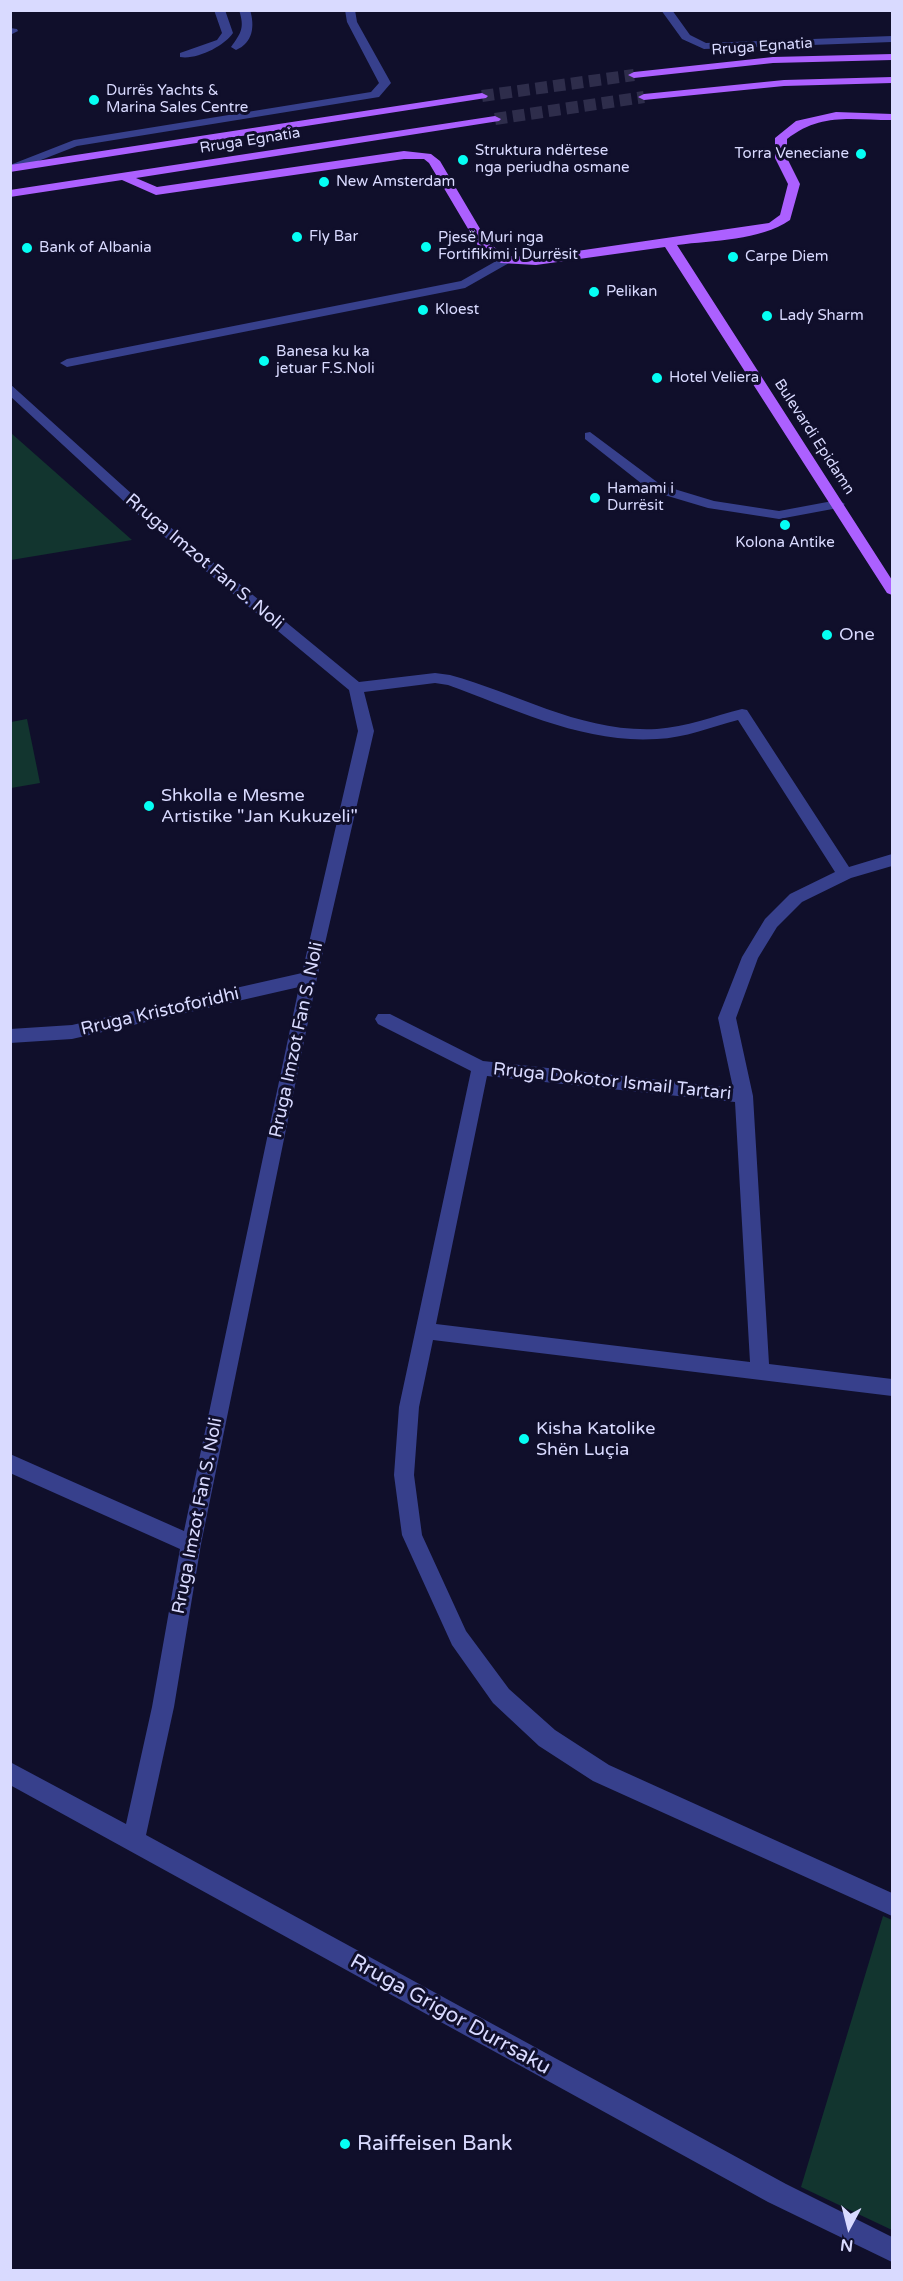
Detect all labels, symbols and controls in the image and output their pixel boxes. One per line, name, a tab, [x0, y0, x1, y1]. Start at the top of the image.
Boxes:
street label: Rruga Egnatia	[711, 34, 813, 60]
place label: Durrës Yachts & Marina Sales Centre	[106, 82, 248, 117]
marker: Durrës Yachts & Marina Sales Centre	[87, 93, 101, 107]
street label: Rruga Egnatia	[198, 124, 302, 158]
place label: Struktura ndërtese nga periudha osmane	[475, 142, 630, 177]
place label: Torra Veneciane	[734, 145, 849, 163]
marker: Torra Veneciane	[854, 147, 868, 161]
marker: Struktura ndërtese nga periudha osmane	[456, 153, 470, 167]
place label: New Amsterdam	[336, 173, 455, 191]
marker: New Amsterdam	[317, 175, 331, 189]
place label: Fly Bar	[309, 228, 358, 246]
place label: Pjesë Muri nga Fortifikimi i Durrësit	[438, 229, 578, 264]
marker: Fly Bar	[290, 230, 304, 244]
place label: Bank of Albania	[39, 239, 152, 257]
marker: Pjesë Muri nga Fortifikimi i Durrësit	[419, 240, 433, 254]
marker: Bank of Albania	[20, 241, 34, 255]
place label: Carpe Diem	[745, 248, 829, 266]
marker: Carpe Diem	[726, 250, 740, 264]
place label: Pelikan	[606, 283, 657, 301]
marker: Pelikan	[587, 285, 601, 299]
place label: Kloest	[435, 301, 479, 319]
marker: Kloest	[416, 303, 430, 317]
place label: Lady Sharm	[779, 307, 864, 325]
marker: Lady Sharm	[760, 309, 774, 323]
place label: Banesa ku ka jetuar F.S.Noli	[276, 343, 375, 378]
marker: Banesa ku ka jetuar F.S.Noli	[257, 354, 271, 368]
place label: Hotel Veliera	[669, 369, 759, 387]
marker: Hotel Veliera	[650, 371, 664, 385]
street label: Bulevardi Epidamn	[770, 376, 858, 498]
place label: Hamami i Durrësit	[607, 480, 674, 515]
street label: Rruga Imzot Fan S. Noli	[121, 490, 287, 634]
marker: Hamami i Durrësit	[588, 491, 602, 505]
marker: Kolona Antike	[778, 518, 792, 532]
place label: Kolona Antike	[735, 534, 835, 552]
place label: One	[839, 624, 875, 646]
marker: One	[820, 628, 834, 642]
place label: Shkolla e Mesme Artistike "Jan Kukuzeli"	[161, 785, 358, 828]
marker: Shkolla e Mesme Artistike "Jan Kukuzeli"	[142, 799, 156, 813]
street label: Rruga Imzot Fan S. Noli	[266, 940, 328, 1140]
street label: Rruga Kristoforidhi	[79, 983, 241, 1041]
street label: Rruga Dokotor Ismail Tartari	[492, 1059, 732, 1105]
street label: Rruga Imzot Fan S. Noli	[168, 1416, 228, 1616]
place label: Kisha Katolike Shën Luçia	[536, 1418, 655, 1460]
marker: Kisha Katolike Shën Luçia	[517, 1432, 531, 1446]
street label: Rruga Grigor Durrsaku	[345, 1949, 555, 2081]
place label: Raiffeisen Bank	[357, 2131, 513, 2157]
marker: Raiffeisen Bank	[338, 2137, 352, 2151]
north arrow	[819, 2197, 879, 2257]
text: N	[839, 2234, 854, 2256]

